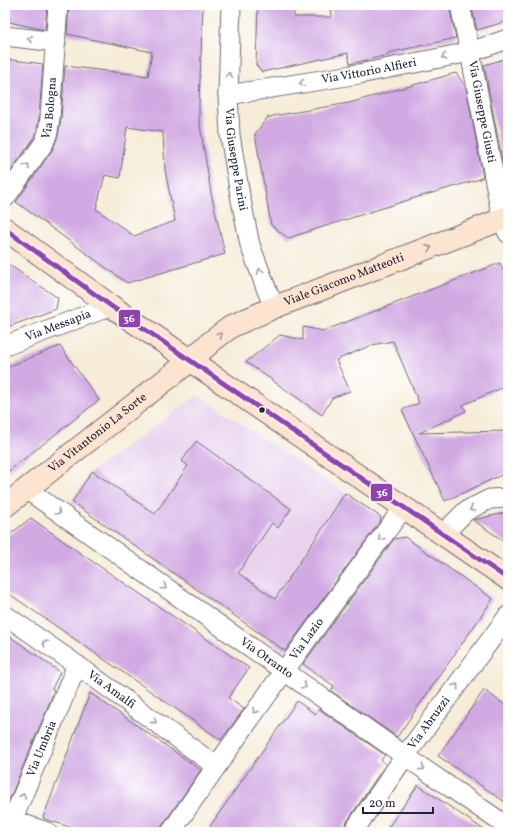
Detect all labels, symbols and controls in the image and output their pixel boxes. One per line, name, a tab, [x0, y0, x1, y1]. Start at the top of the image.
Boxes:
one-way arrow	[27, 35, 33, 44]
one-way arrow	[440, 53, 447, 61]
street label: Via Vittorio Alfieri	[320, 55, 418, 88]
street label: Via Giuseppe Giusti	[464, 59, 499, 165]
one-way arrow	[224, 72, 233, 78]
street label: Via Bologna	[38, 76, 61, 142]
one-way arrow	[299, 78, 305, 87]
street label: Via Giuseppe Parini	[221, 108, 251, 213]
one-way arrow	[22, 163, 30, 170]
one-way arrow	[425, 244, 432, 252]
street label: Viale Giacomo Matteotti	[282, 250, 407, 311]
one-way arrow	[257, 268, 265, 275]
street label: Via Messapia	[23, 306, 93, 346]
line badge: 36	[118, 309, 141, 328]
text: 36	[123, 312, 135, 327]
one-way arrow	[216, 333, 223, 340]
street label: Via Vitantonio La Sorte	[45, 389, 151, 477]
unlabelled marker	[257, 405, 267, 415]
line badge: 36	[370, 483, 393, 502]
text: 36	[376, 486, 388, 501]
one-way arrow	[468, 504, 476, 511]
one-way arrow	[53, 507, 60, 514]
one-way arrow	[378, 534, 385, 541]
one-way arrow	[160, 582, 167, 590]
street label: Via Lazio	[286, 615, 328, 663]
street label: Via Otranto	[237, 634, 296, 683]
one-way arrow	[43, 641, 50, 648]
street label: Via Amalfi	[84, 667, 139, 713]
one-way arrow	[300, 681, 307, 688]
one-way arrow	[452, 683, 459, 690]
street label: Via Abruzzi	[404, 693, 454, 753]
one-way arrow	[253, 707, 260, 714]
one-way arrow	[150, 716, 157, 723]
street label: Via Umbria	[23, 718, 61, 779]
one-way arrow	[418, 763, 425, 770]
scale bar	[363, 789, 433, 815]
one-way arrow	[18, 792, 26, 799]
text: 20 m	[369, 796, 396, 812]

